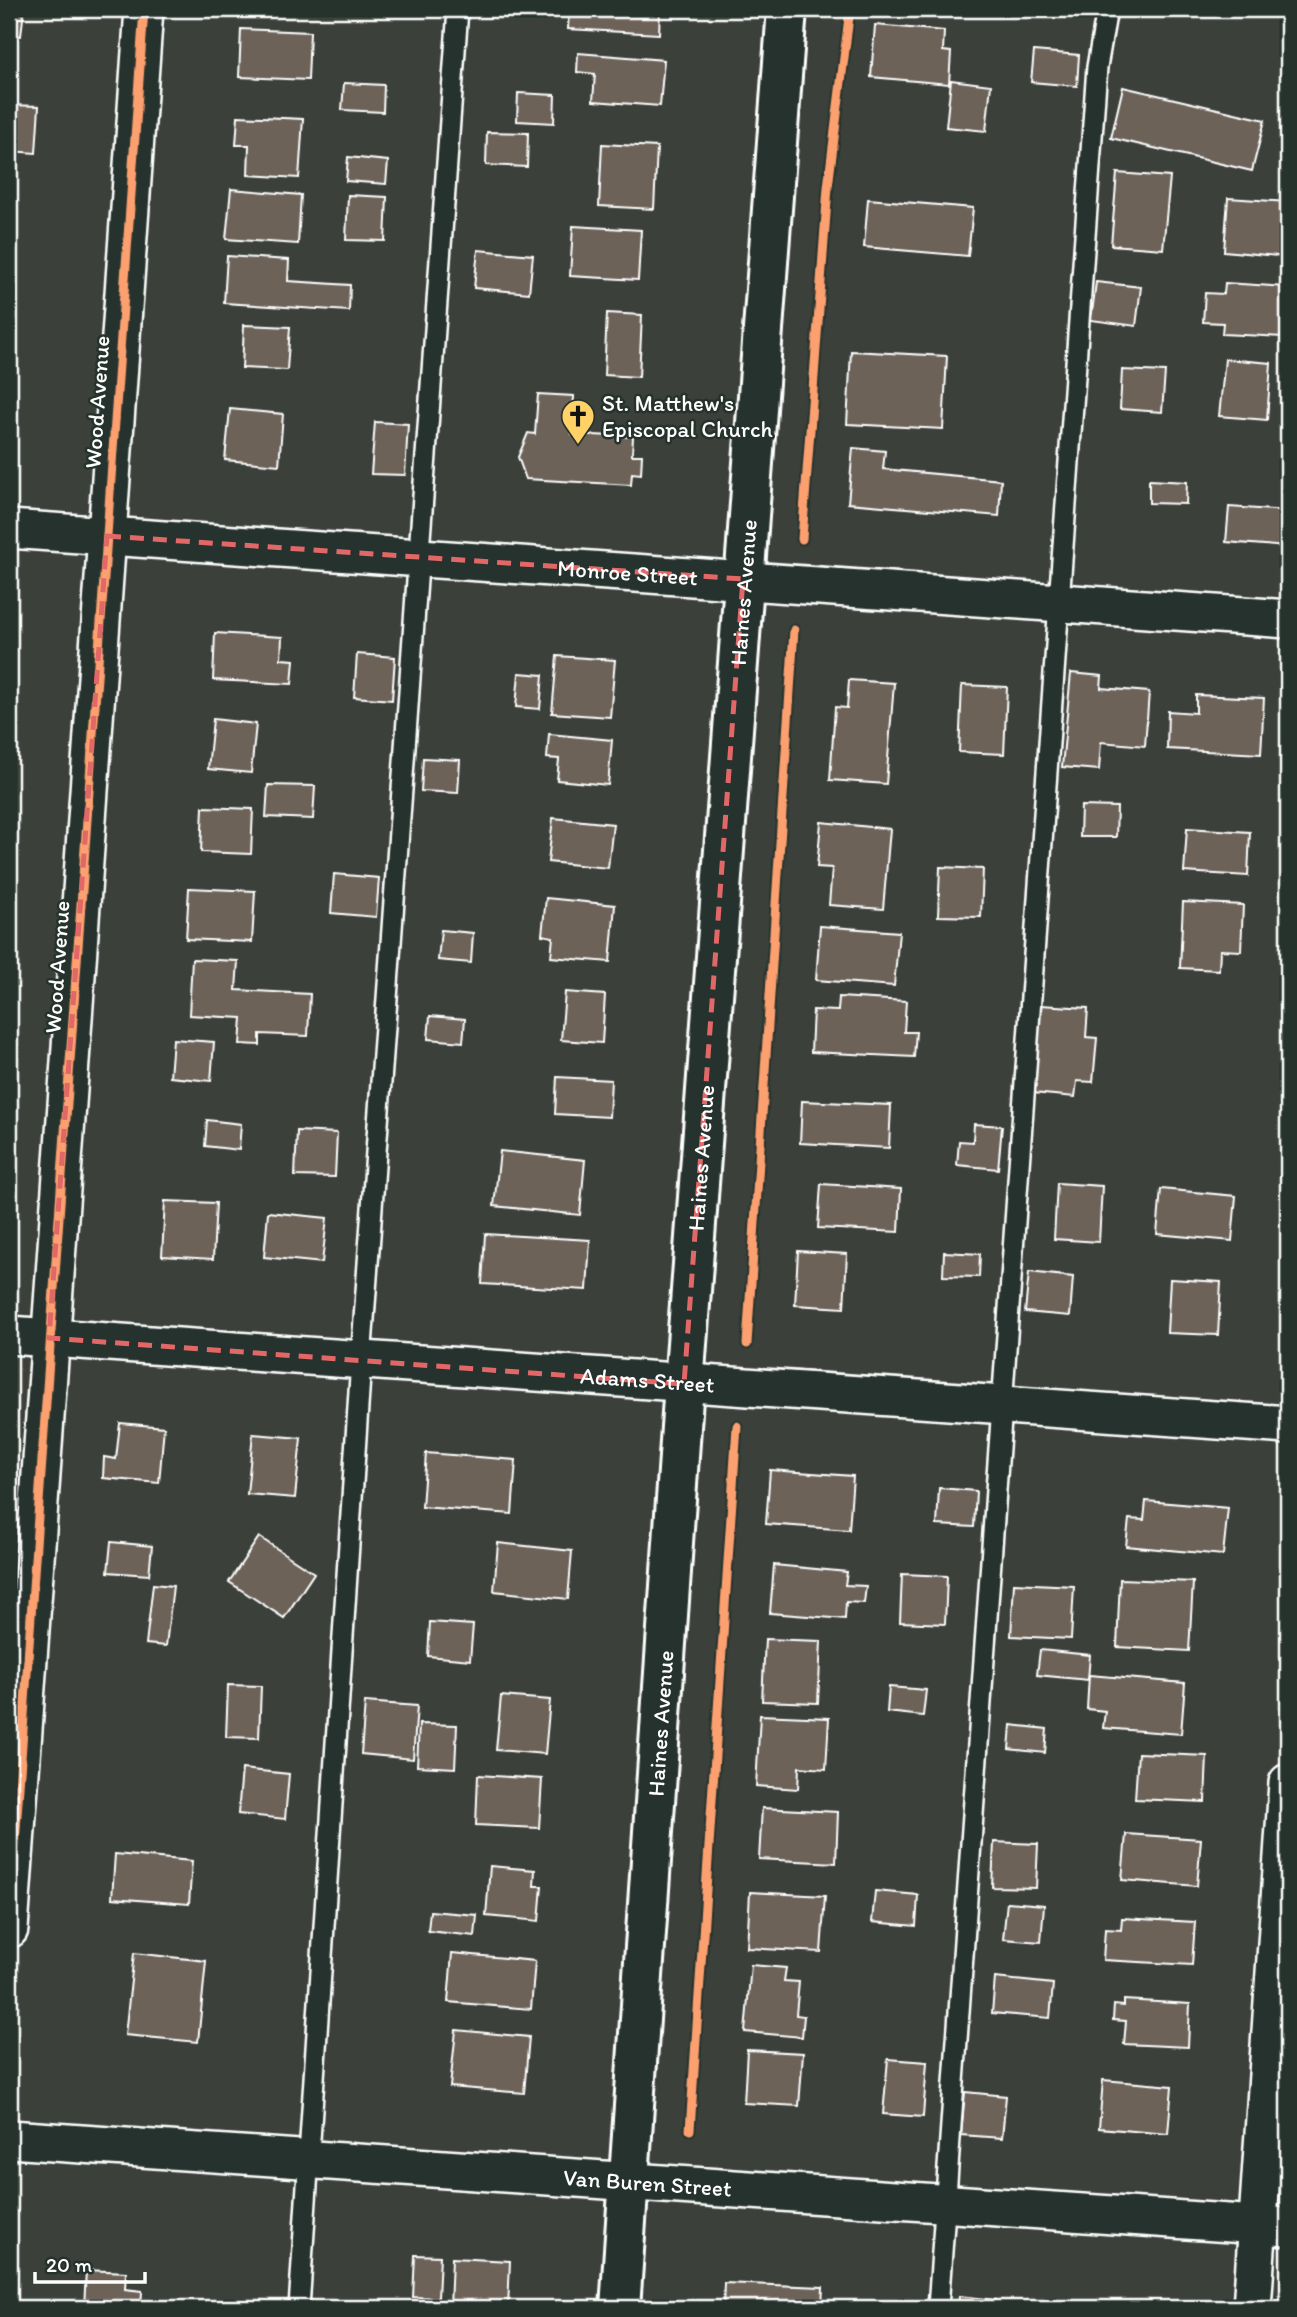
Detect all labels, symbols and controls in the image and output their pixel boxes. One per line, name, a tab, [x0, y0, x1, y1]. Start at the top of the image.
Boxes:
street label: Wood Avenue	[78, 335, 116, 469]
place label: St. Matthew's Episcopal Church	[602, 389, 773, 443]
church icon: St. Matthew's Episcopal Church	[559, 397, 597, 446]
street label: Haines Avenue	[724, 518, 763, 666]
street label: Monroe Street	[556, 554, 699, 591]
street label: Wood Avenue	[38, 900, 76, 1034]
street label: Haines Avenue	[682, 1084, 720, 1232]
street label: Adams Street	[579, 1361, 716, 1399]
street label: Haines Avenue	[641, 1649, 680, 1797]
street label: Van Buren Street	[562, 2163, 733, 2203]
scale bar	[35, 2240, 145, 2284]
text: 20 m	[46, 2252, 93, 2277]

